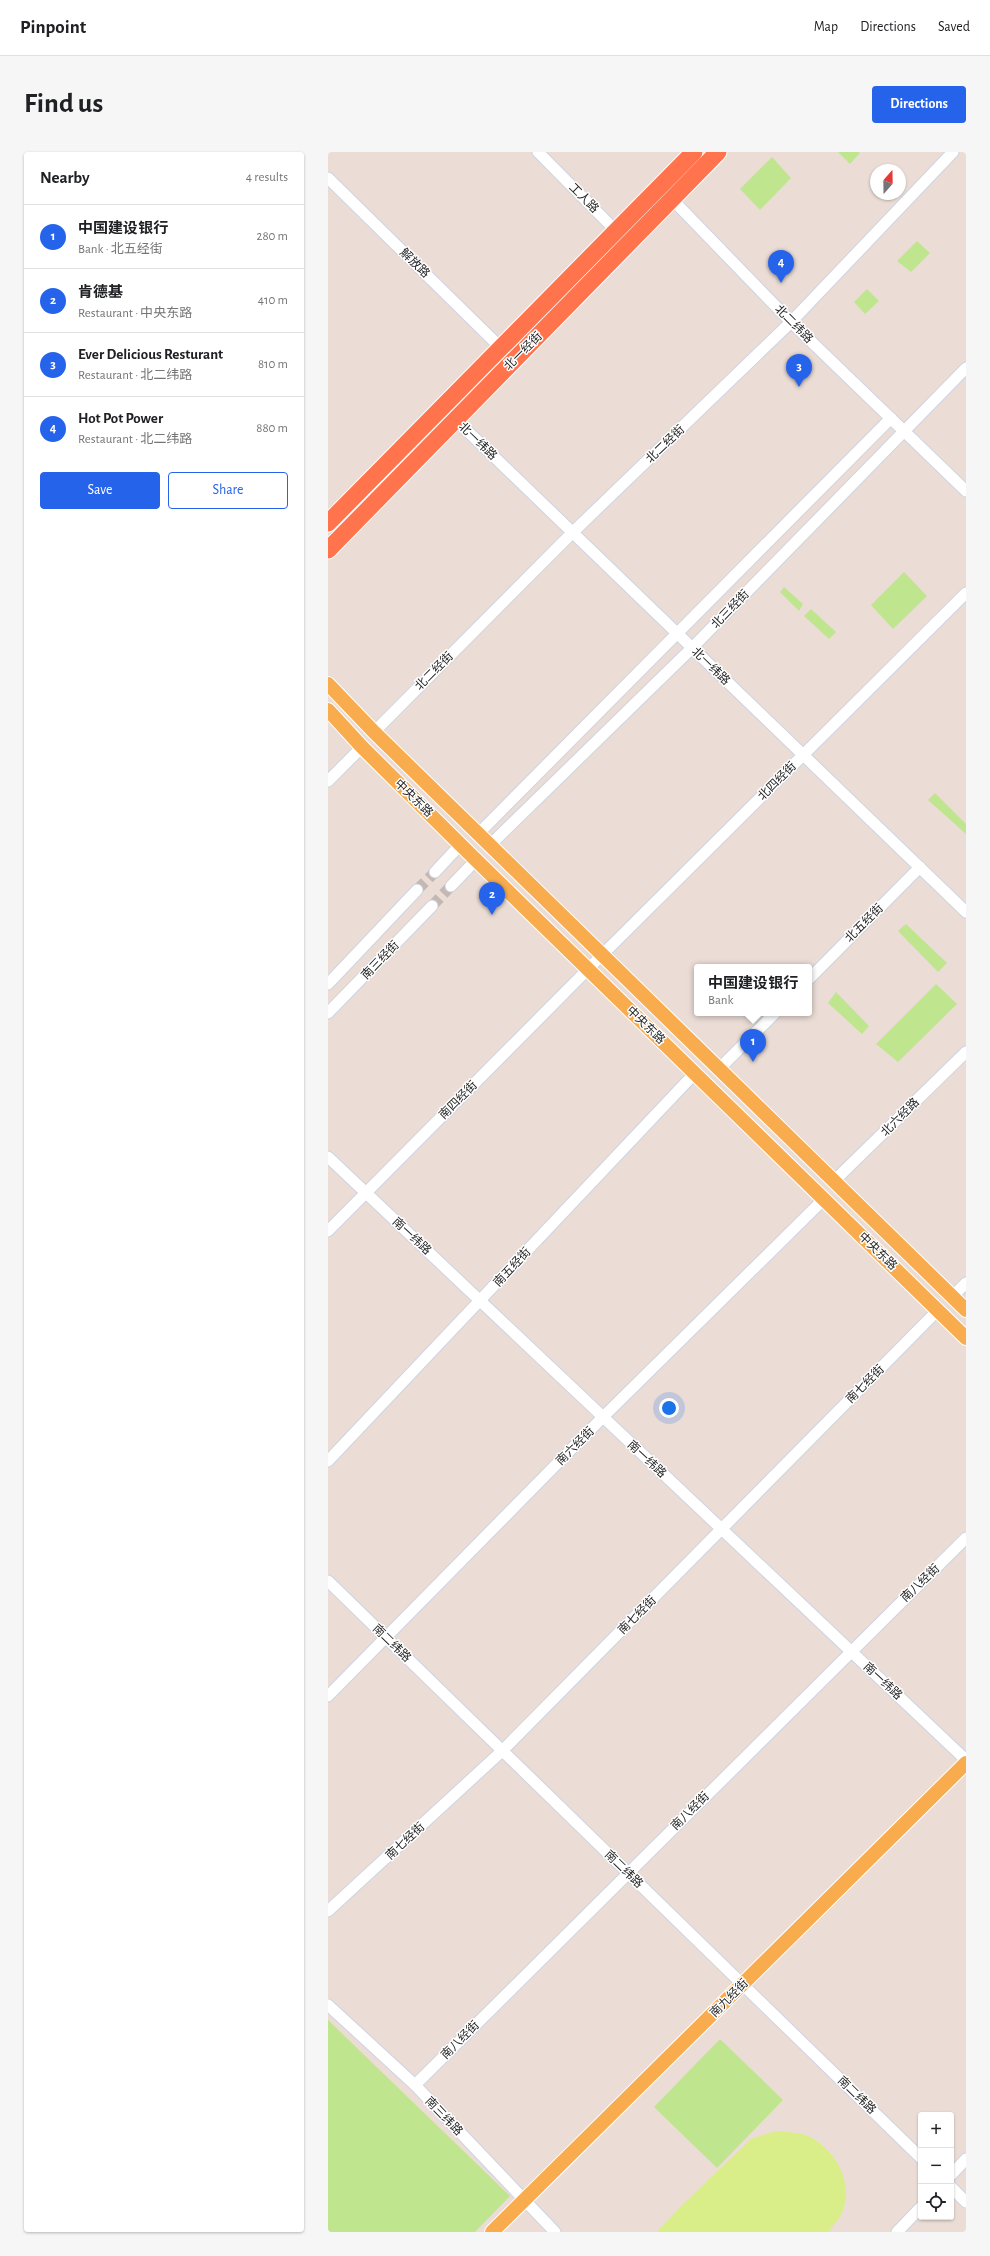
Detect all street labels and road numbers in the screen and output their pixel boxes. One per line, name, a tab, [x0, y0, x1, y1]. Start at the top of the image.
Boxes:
street label: 工人路	[567, 180, 602, 215]
street label: 解放路	[398, 245, 433, 280]
street label: 北二纬路	[773, 302, 816, 345]
street label: 北一经街	[501, 329, 544, 372]
street label: 北一纬路	[457, 419, 500, 462]
street label: 北二经街	[643, 422, 686, 465]
street label: 北三经街	[708, 587, 751, 630]
street label: 北一纬路	[690, 644, 733, 687]
street label: 北二经街	[412, 649, 455, 692]
street label: 北四经街	[755, 759, 798, 802]
street label: 中央东路	[393, 776, 436, 819]
street label: 北五经街	[842, 901, 885, 944]
street label: 南三经街	[358, 938, 401, 981]
street label: 中央东路	[625, 1003, 668, 1046]
street label: 南四经街	[436, 1078, 479, 1121]
street label: 北六经路	[878, 1095, 921, 1138]
street label: 南一纬路	[390, 1215, 434, 1257]
street label: 中央东路	[857, 1229, 900, 1272]
street label: 南五经街	[491, 1245, 533, 1289]
street label: 南七经街	[843, 1362, 886, 1405]
street label: 南六经街	[553, 1424, 596, 1467]
street label: 南一纬路	[625, 1438, 669, 1480]
street label: 南八经街	[898, 1561, 941, 1604]
street label: 南七经街	[615, 1593, 658, 1636]
street label: 南二纬路	[371, 1621, 414, 1664]
street label: 南一纬路	[861, 1660, 905, 1702]
street label: 南八经街	[668, 1789, 711, 1832]
street label: 南七经街	[383, 1820, 427, 1862]
street label: 南二纬路	[603, 1847, 646, 1890]
street label: 南九经街	[707, 1976, 750, 2019]
street label: 南八经街	[438, 2018, 481, 2061]
street label: 南二纬路	[836, 2073, 879, 2116]
street label: 南三纬路	[423, 2094, 466, 2137]

